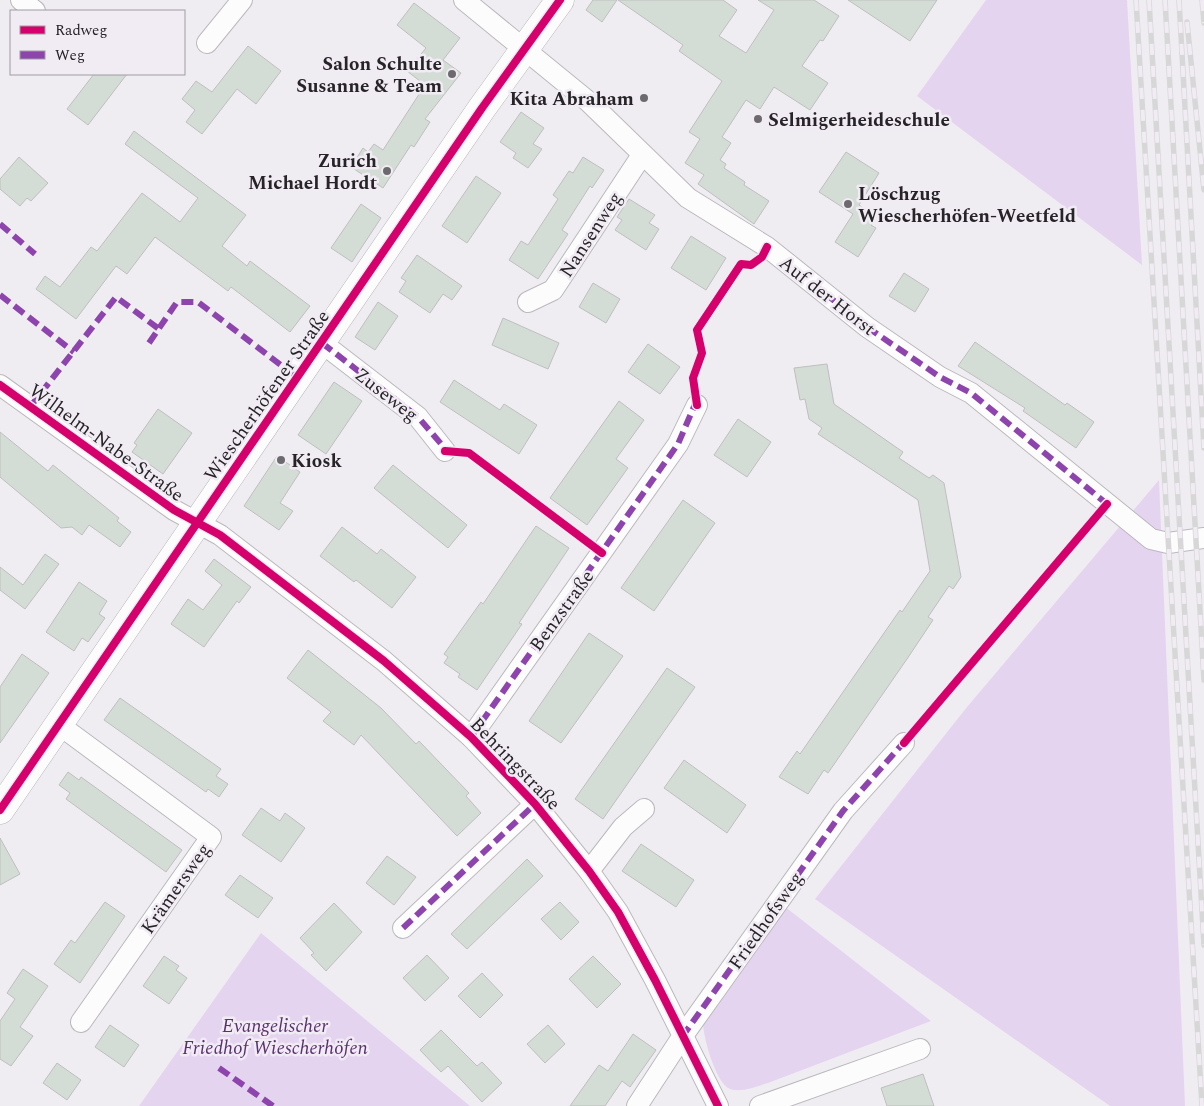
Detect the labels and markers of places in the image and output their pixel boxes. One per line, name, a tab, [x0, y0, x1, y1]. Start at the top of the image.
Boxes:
place label: Salon Schulte Susanne & Team	[296, 50, 442, 101]
marker: Salon Schulte Susanne & Team	[446, 68, 458, 80]
place label: Kita Abraham	[509, 85, 634, 114]
marker: Kita Abraham	[638, 92, 650, 104]
place label: Selmigerheideschule	[768, 106, 950, 135]
marker: Selmigerheideschule	[752, 113, 764, 125]
place label: Zurich Michael Hordt	[248, 147, 377, 198]
marker: Zurich Michael Hordt	[381, 165, 393, 177]
place label: Löschzug Wiescherhöfen-Weetfeld	[858, 180, 1076, 231]
marker: Löschzug Wiescherhöfen-Weetfeld	[842, 198, 854, 210]
place label: Kiosk	[291, 447, 343, 476]
marker: Kiosk	[275, 454, 287, 466]

